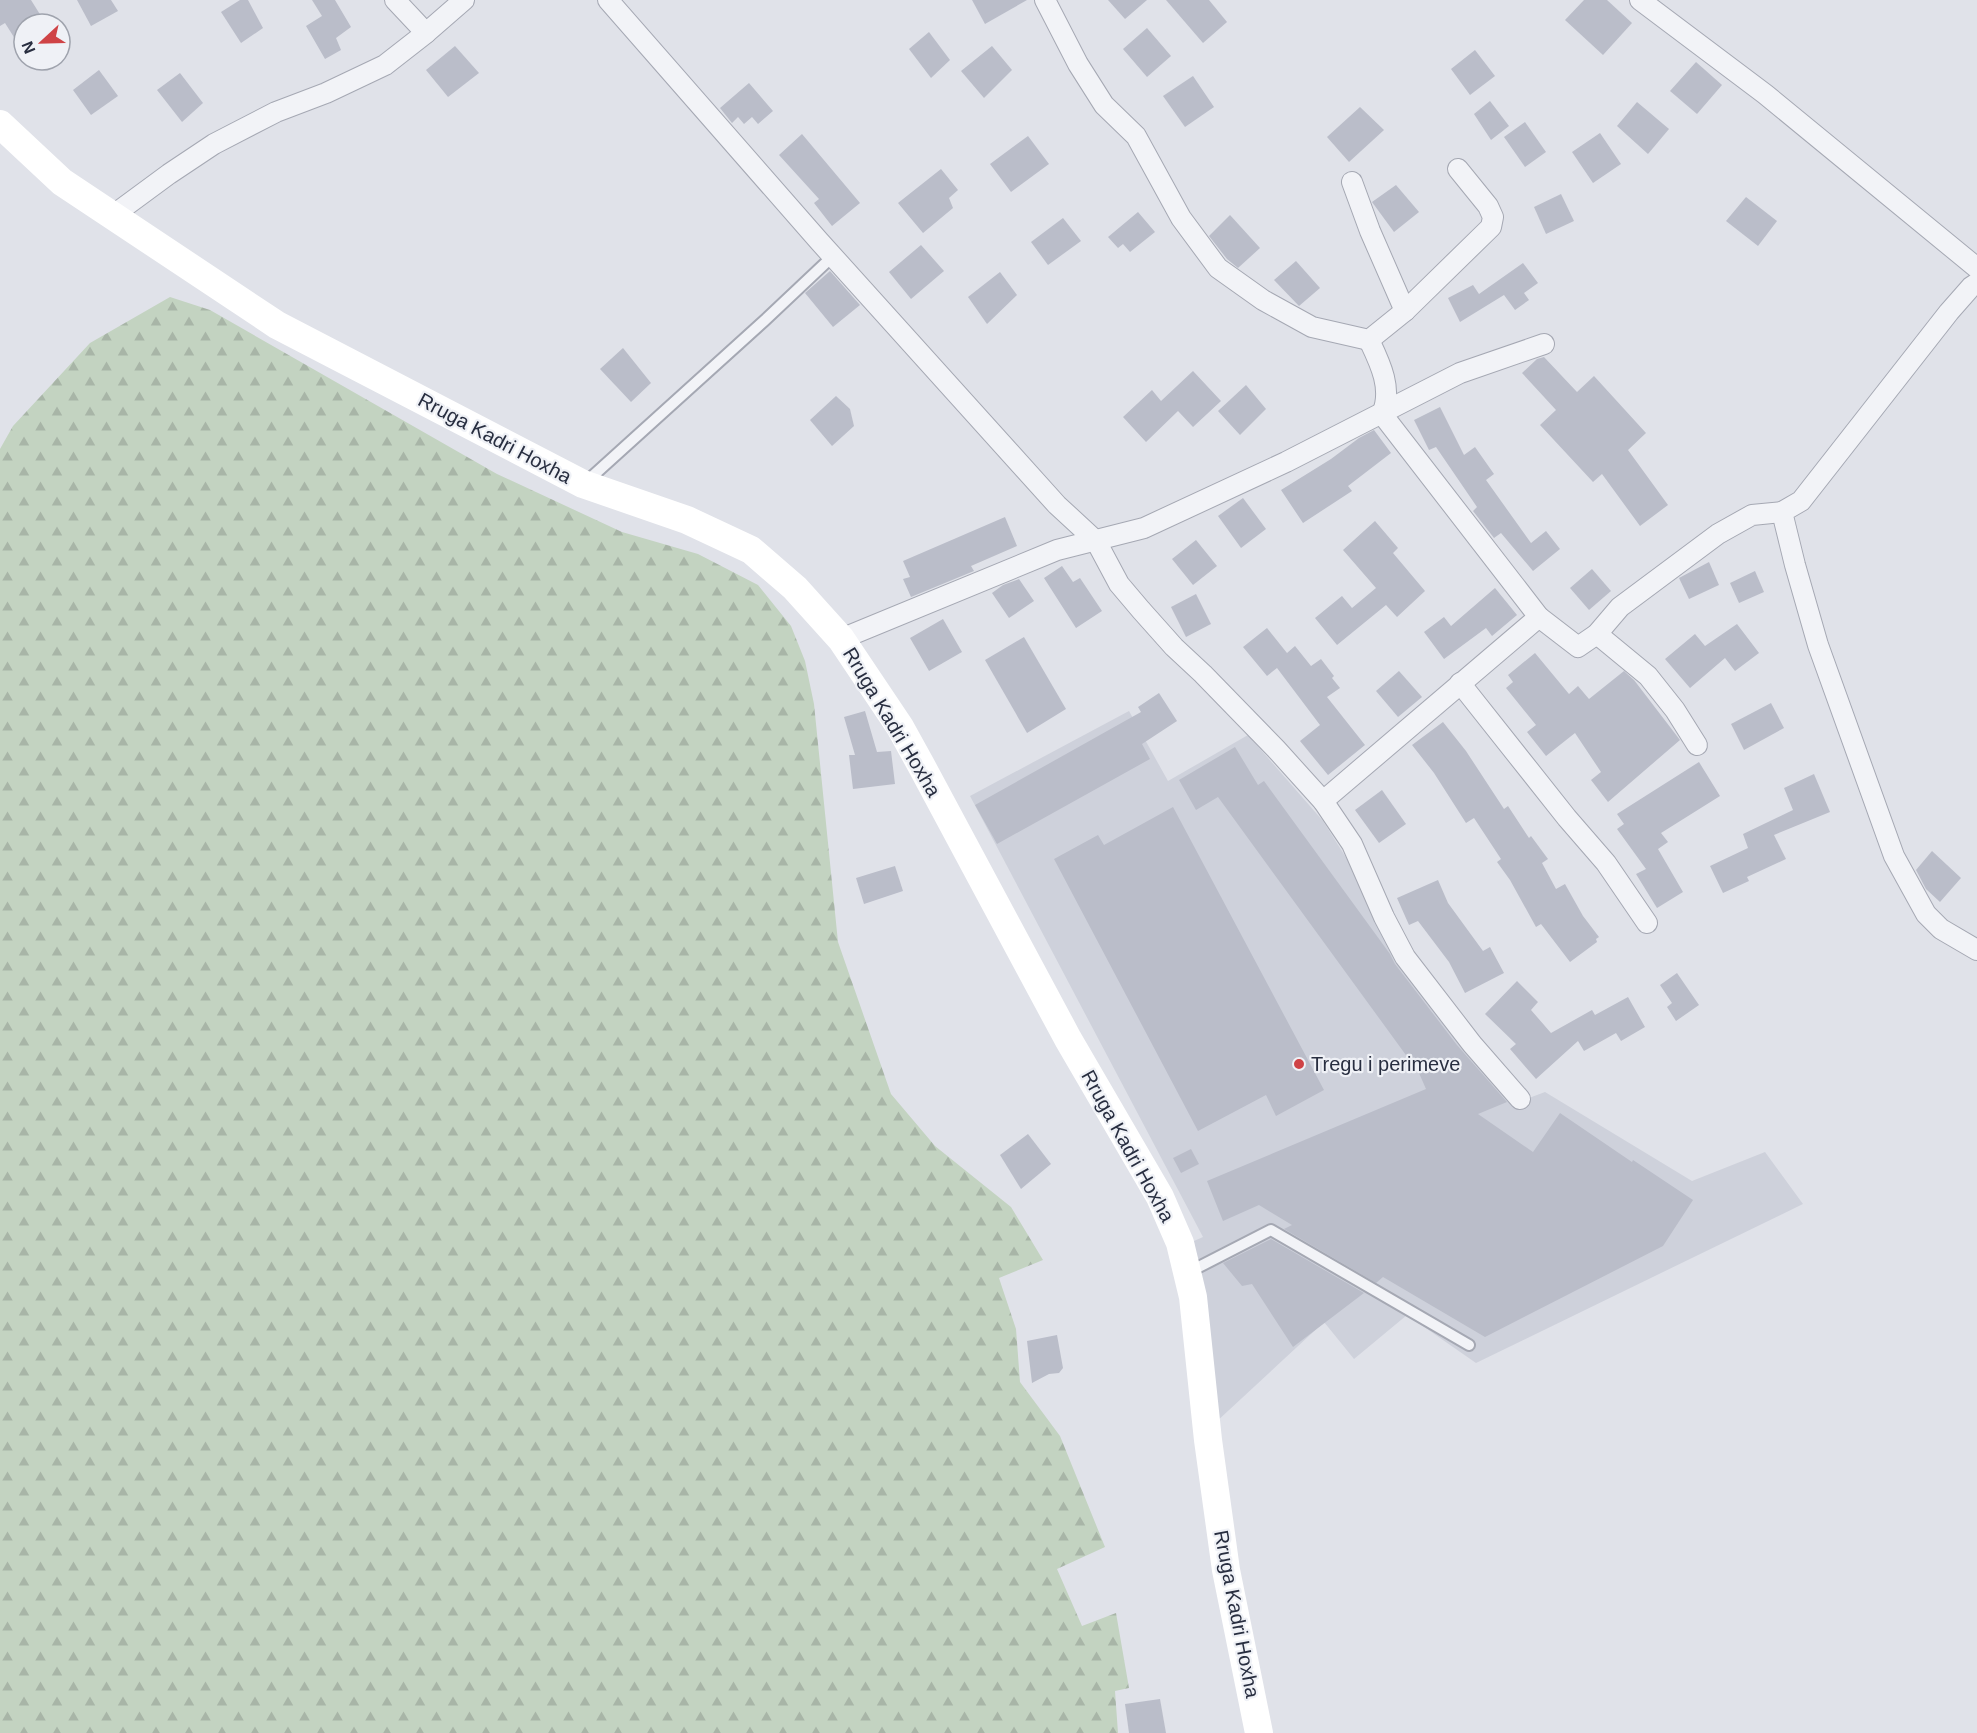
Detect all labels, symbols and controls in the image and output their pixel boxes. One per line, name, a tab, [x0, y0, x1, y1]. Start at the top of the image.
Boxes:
north arrow	[12, 12, 72, 72]
text: N	[19, 39, 39, 56]
street label: Rruga Kadri Hoxha	[415, 388, 576, 488]
street label: Rruga Kadri Hoxha	[839, 643, 946, 801]
place label: Tregu i perimeve	[1311, 1053, 1460, 1075]
marker: Tregu i perimeve	[1292, 1057, 1306, 1071]
street label: Rruga Kadri Hoxha	[1077, 1066, 1179, 1226]
street label: Rruga Kadri Hoxha	[1210, 1528, 1264, 1700]

